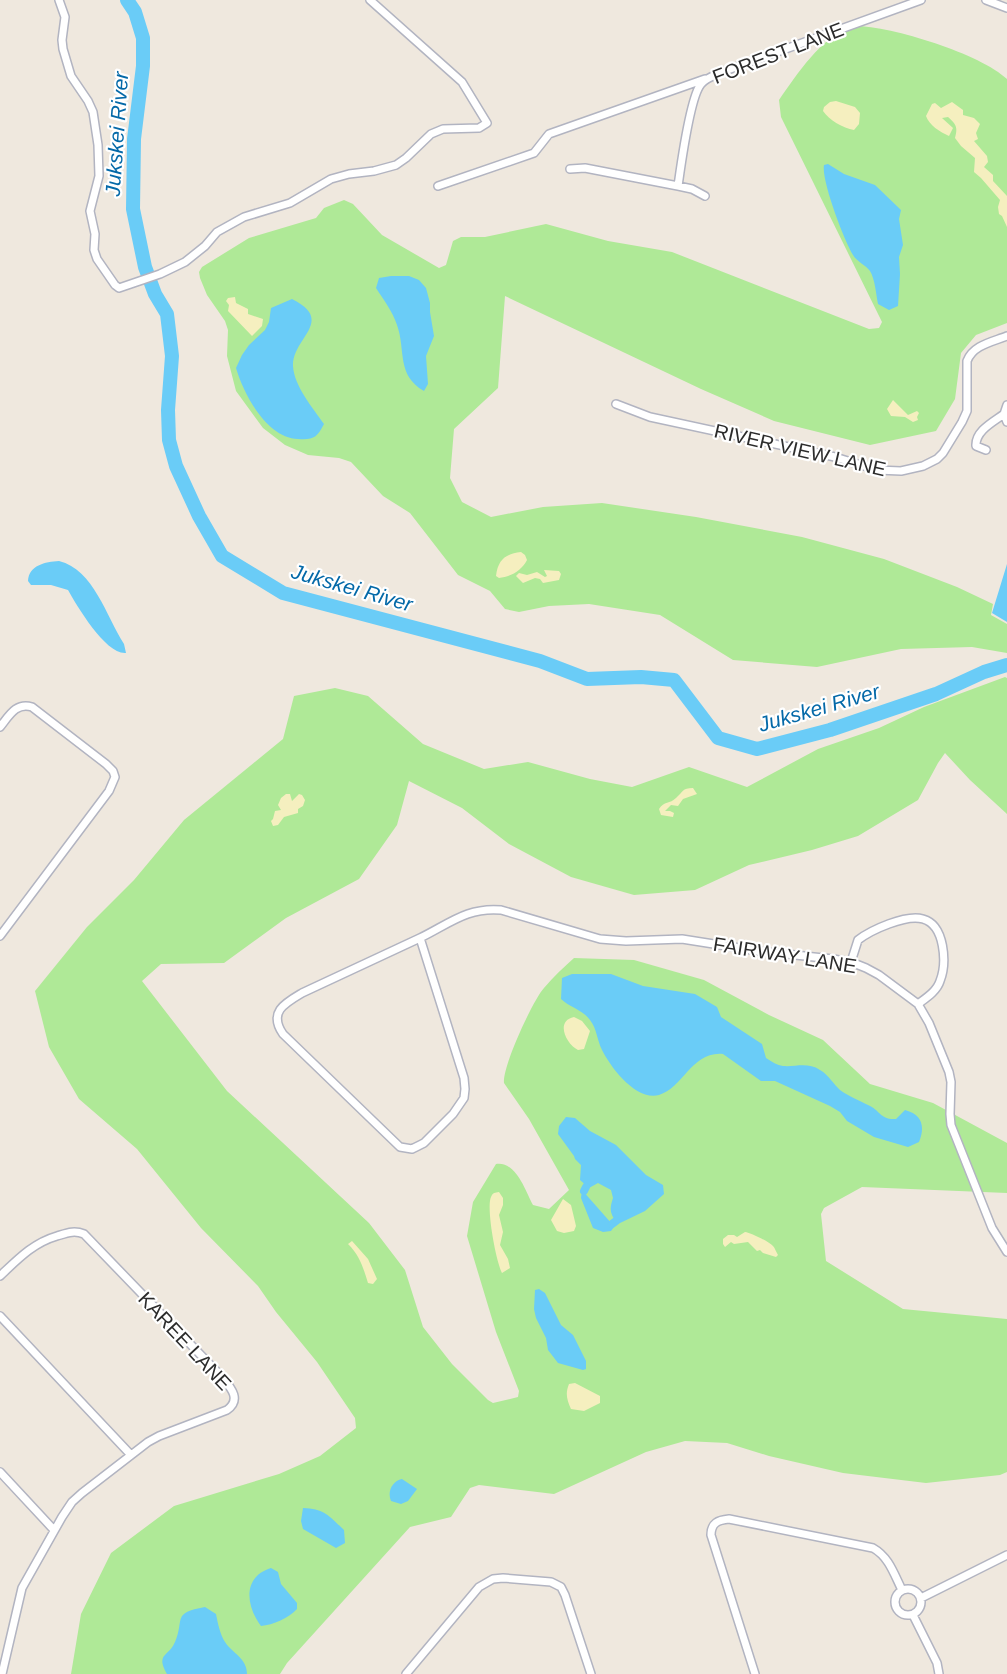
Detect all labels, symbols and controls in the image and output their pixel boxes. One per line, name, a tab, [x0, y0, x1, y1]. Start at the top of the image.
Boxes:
street label: FOREST LANE	[709, 18, 847, 88]
water label: Jukskei River	[101, 70, 132, 198]
street label: RIVER VIEW LANE	[712, 420, 888, 480]
water label: Jukskei River	[288, 559, 416, 616]
water label: Jukskei River	[755, 679, 883, 736]
street label: FAIRWAY LANE	[712, 933, 858, 977]
street label: KAREE LANE	[134, 1288, 236, 1394]

